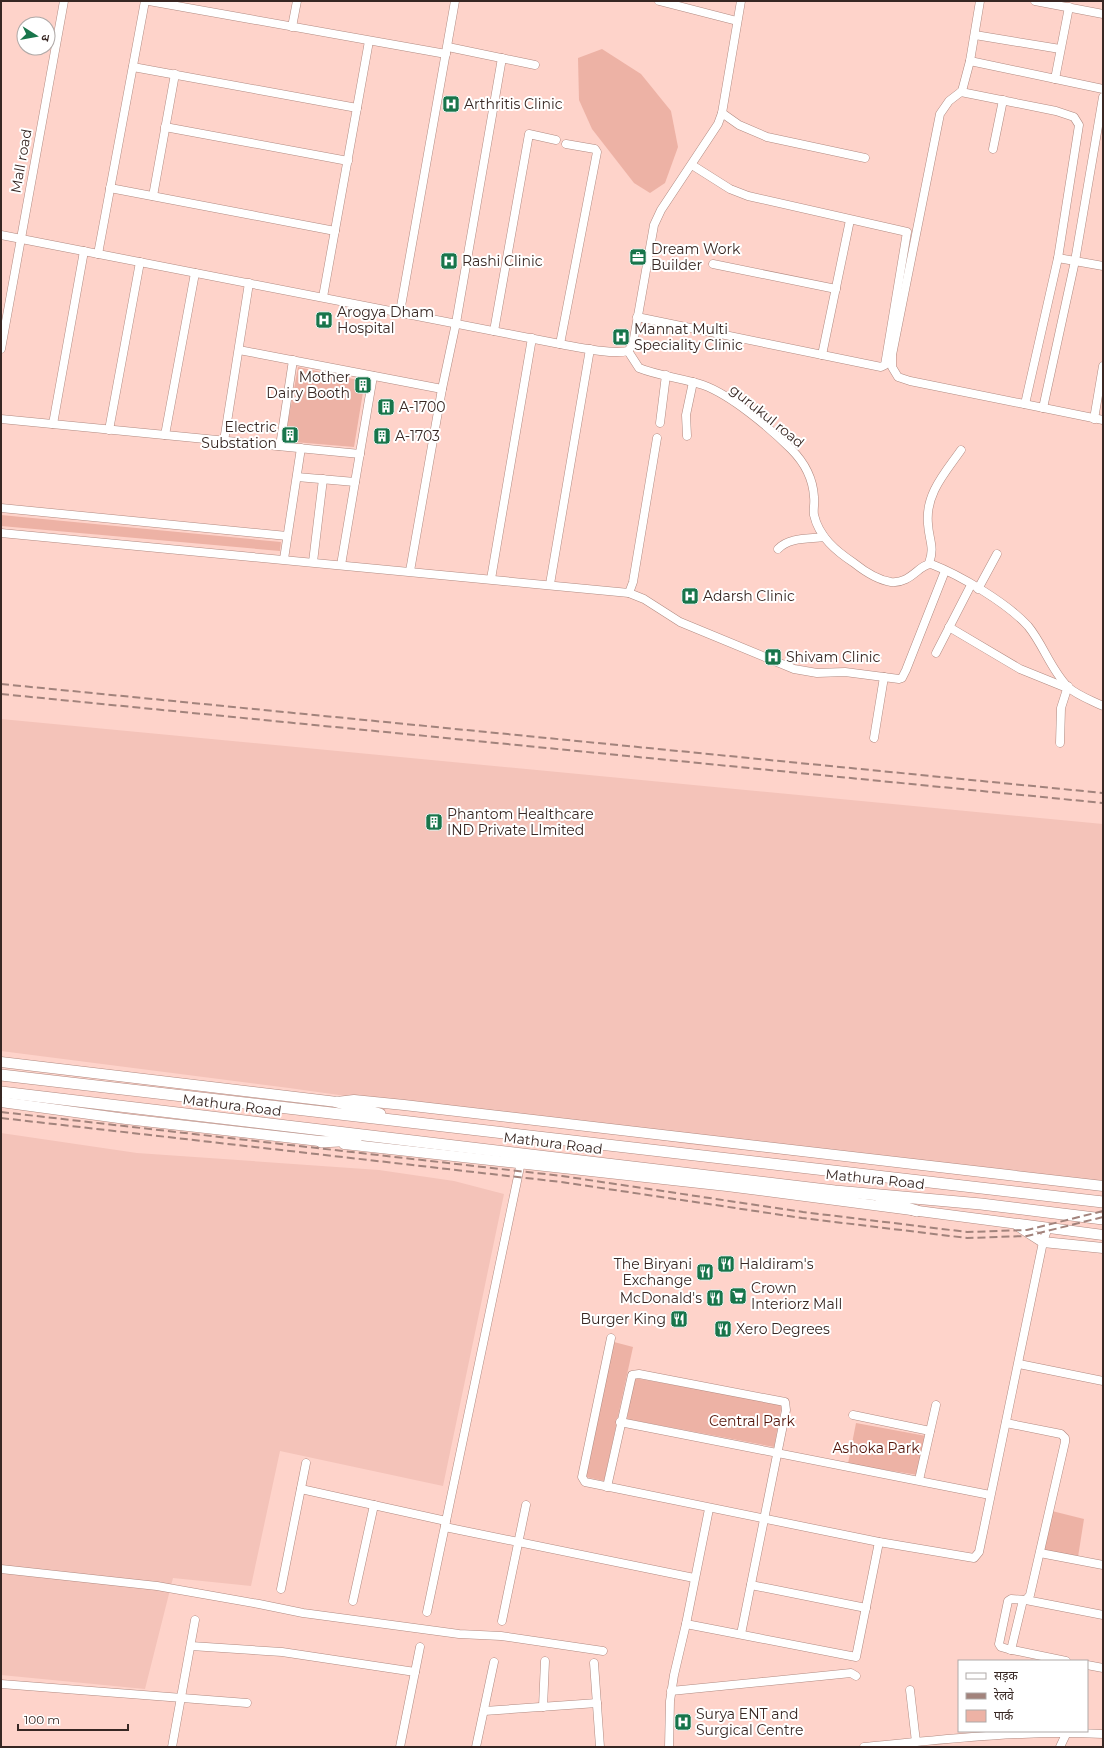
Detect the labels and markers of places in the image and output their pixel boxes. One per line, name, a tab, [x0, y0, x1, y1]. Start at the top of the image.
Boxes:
hospital icon: Arthritis Clinic	[441, 94, 461, 114]
place label: Arthritis Clinic	[464, 95, 563, 113]
place label: Dream Work Builder	[651, 240, 741, 274]
office icon: Dream Work Builder	[628, 247, 648, 267]
hospital icon: Rashi Clinic	[439, 251, 459, 271]
place label: Rashi Clinic	[462, 252, 543, 270]
place label: Arogya Dham Hospital	[337, 303, 434, 337]
hospital icon: Arogya Dham Hospital	[314, 310, 334, 330]
place label: Mannat Multi Speciality Clinic	[634, 320, 743, 354]
hospital icon: Mannat Multi Speciality Clinic	[611, 327, 631, 347]
place label: Mother Dairy Booth	[266, 368, 350, 402]
building icon: Mother Dairy Booth	[353, 375, 373, 395]
building icon: A-1700	[376, 397, 396, 417]
place label: A-1700	[399, 398, 446, 416]
place label: Electric Substation	[201, 418, 277, 452]
building icon: Electric Substation	[280, 425, 300, 445]
building icon: A-1703	[372, 426, 392, 446]
place label: A-1703	[395, 427, 440, 445]
hospital icon: Adarsh Clinic	[680, 586, 700, 606]
place label: Adarsh Clinic	[703, 587, 795, 605]
hospital icon: Shivam Clinic	[763, 647, 783, 667]
place label: Shivam Clinic	[786, 648, 881, 666]
place label: Phantom Healthcare IND Private LImited	[447, 805, 594, 839]
building icon: Phantom Healthcare IND Private LImited	[424, 812, 444, 832]
restaurant icon: Haldiram's	[716, 1254, 736, 1274]
place label: The Biryani Exchange	[614, 1255, 692, 1289]
place label: Haldiram's	[739, 1255, 814, 1273]
restaurant icon: The Biryani Exchange	[695, 1262, 715, 1282]
place label: Crown Interiorz Mall	[751, 1279, 842, 1313]
supermarket icon: Crown Interiorz Mall	[728, 1286, 748, 1306]
restaurant icon: McDonald's	[705, 1288, 725, 1308]
place label: McDonald's	[620, 1289, 702, 1307]
restaurant icon: Burger King	[669, 1309, 689, 1329]
place label: Burger King	[580, 1310, 666, 1328]
restaurant icon: Xero Degrees	[713, 1319, 733, 1339]
place label: Xero Degrees	[736, 1320, 830, 1338]
place label: Surya ENT and Surgical Centre	[696, 1705, 804, 1739]
hospital icon: Surya ENT and Surgical Centre	[673, 1712, 693, 1732]

